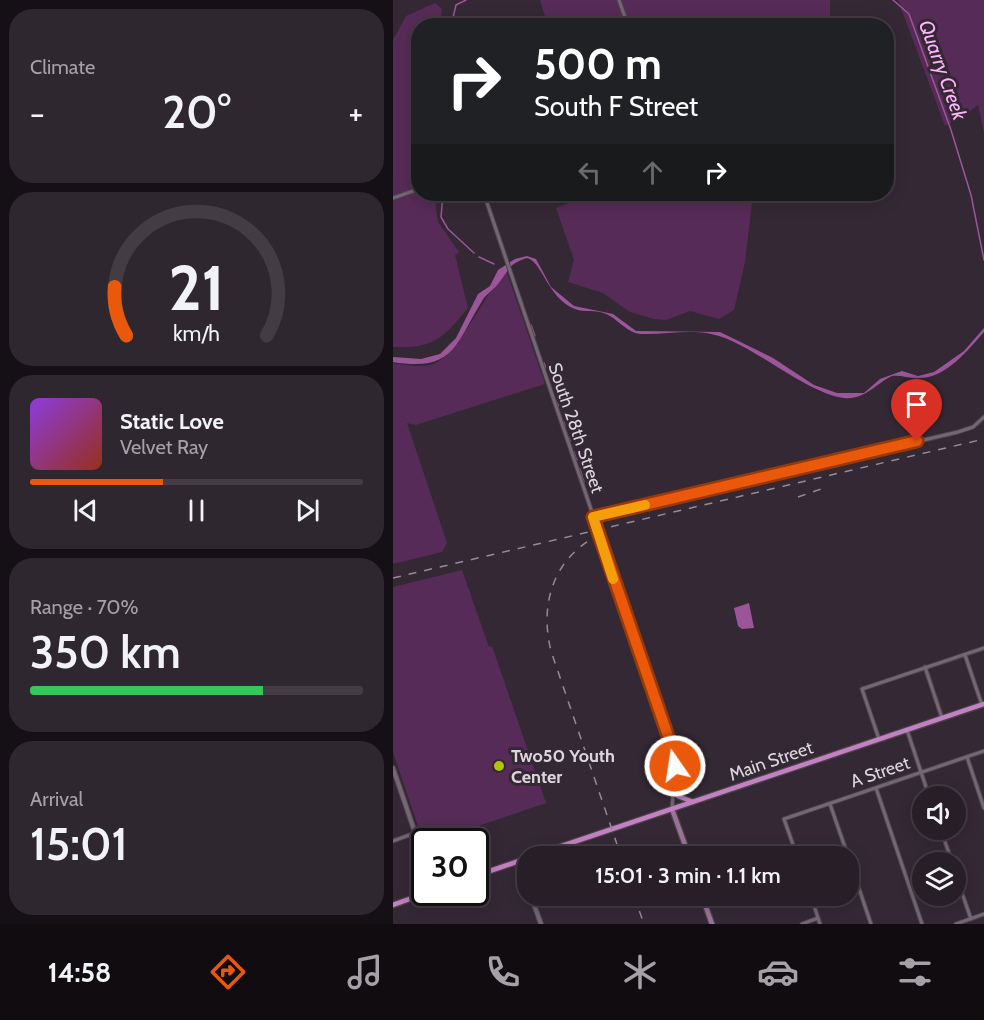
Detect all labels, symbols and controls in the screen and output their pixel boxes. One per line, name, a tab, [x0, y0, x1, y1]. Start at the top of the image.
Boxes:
water label: Quarry Creek	[914, 17, 973, 125]
text: 500 m	[534, 38, 662, 90]
icon: right	[435, 42, 513, 120]
text: Climate	[30, 55, 95, 79]
text: 20°	[162, 85, 231, 139]
text: South F Street	[534, 90, 698, 123]
text: −	[30, 93, 45, 133]
text: +	[348, 93, 363, 133]
icon: left	[573, 156, 606, 189]
icon: ahead	[636, 156, 669, 189]
icon: right	[699, 156, 732, 189]
text: 21	[168, 250, 225, 326]
text: km/h	[173, 320, 220, 346]
street label: South 28th Street	[543, 360, 609, 496]
pin	[891, 379, 942, 441]
icon: arrive	[900, 388, 933, 421]
text: Static Love	[120, 408, 224, 435]
text: Velvet Ray	[120, 435, 208, 459]
icon: previous	[69, 494, 102, 527]
icon: pause	[180, 494, 213, 527]
icon: next	[291, 494, 324, 527]
text: Range · 70%	[30, 595, 139, 619]
text: 350 km	[30, 625, 181, 679]
position arrow	[643, 734, 707, 798]
street label: Main Street	[726, 736, 816, 786]
place label: Two50 Youth Center	[511, 745, 615, 788]
street label: A Street	[847, 752, 913, 792]
marker: Two50 Youth Center	[492, 759, 506, 773]
map controls	[912, 786, 966, 906]
button: sound	[912, 786, 966, 840]
text: Arrival	[30, 787, 83, 811]
text: 15:01	[30, 817, 127, 871]
speed limit sign: 30	[411, 828, 489, 906]
button: layers	[912, 852, 966, 906]
text: 15:01 · 3 min · 1.1 km	[595, 862, 781, 889]
icon: directions	[207, 951, 249, 993]
icon: music	[344, 951, 386, 993]
icon: phone	[482, 951, 524, 993]
icon: climate	[619, 951, 661, 993]
icon: car	[757, 951, 799, 993]
icon: filters	[894, 951, 936, 993]
text: 14:58	[48, 956, 111, 989]

